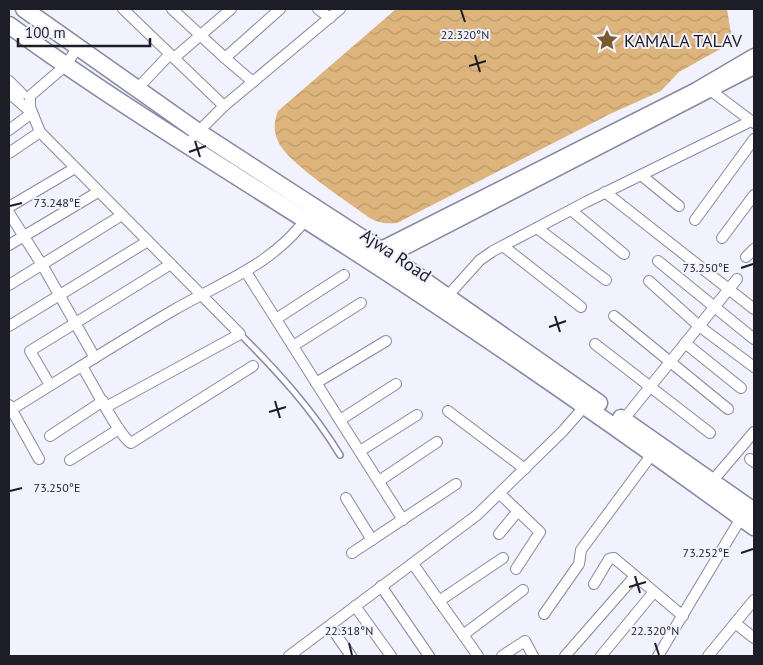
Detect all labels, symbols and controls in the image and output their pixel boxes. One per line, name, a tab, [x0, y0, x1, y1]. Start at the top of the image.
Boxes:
scale bar	[18, 15, 150, 47]
text: 100 m	[25, 23, 66, 42]
text: 22.320°N	[441, 27, 489, 42]
place icon: KAMALA TALAV	[594, 27, 620, 53]
place label: KAMALA TALAV	[624, 29, 743, 52]
text: 73.248°E	[34, 195, 80, 210]
street label: Ajwa Road	[356, 223, 436, 287]
text: 73.250°E	[683, 260, 729, 275]
text: 73.250°E	[34, 480, 80, 495]
text: 73.252°E	[683, 545, 729, 560]
text: 22.318°N	[325, 623, 373, 638]
text: 22.320°N	[631, 623, 679, 638]

